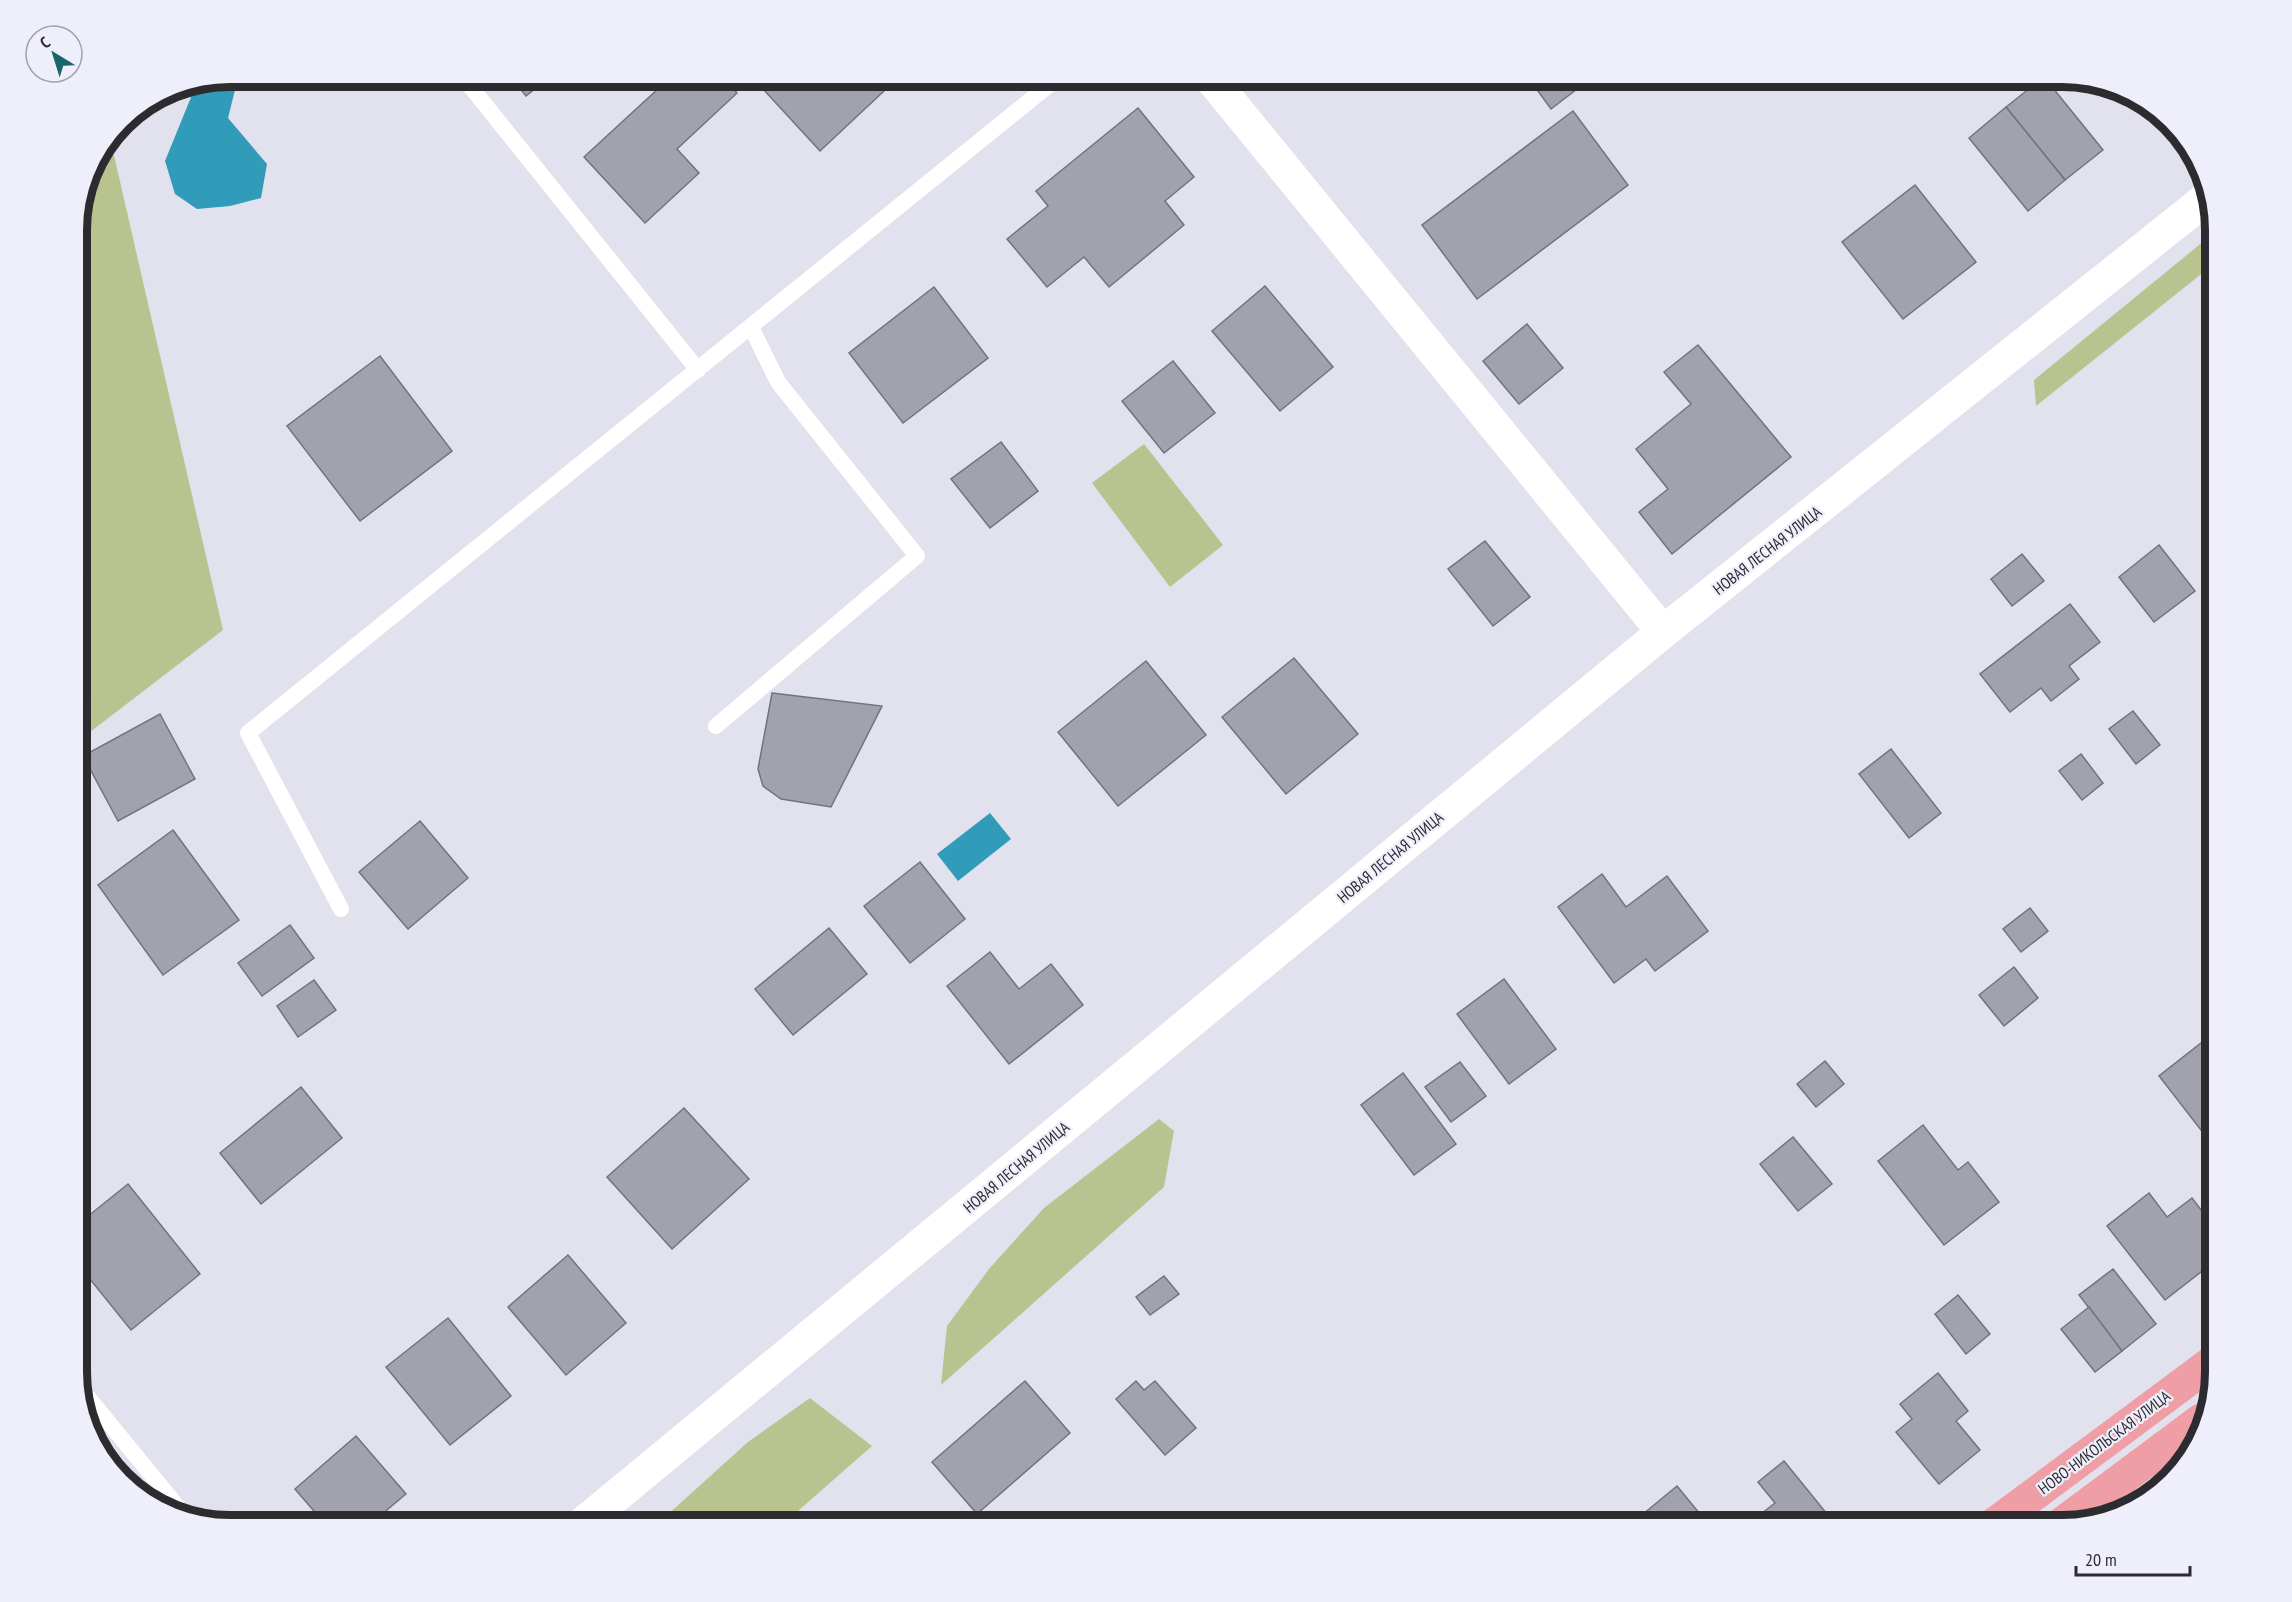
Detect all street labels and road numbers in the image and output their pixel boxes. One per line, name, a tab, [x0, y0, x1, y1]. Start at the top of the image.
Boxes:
street label: НОВАЯ ЛЕСНАЯ УЛИЦА	[1709, 501, 1826, 599]
street label: НОВАЯ ЛЕСНАЯ УЛИЦА	[1333, 807, 1447, 907]
street label: НОВАЯ ЛЕСНАЯ УЛИЦА	[959, 1117, 1073, 1217]
street label: НОВО-НИКОЛЬСКАЯ УЛИЦА	[2034, 1385, 2174, 1498]

